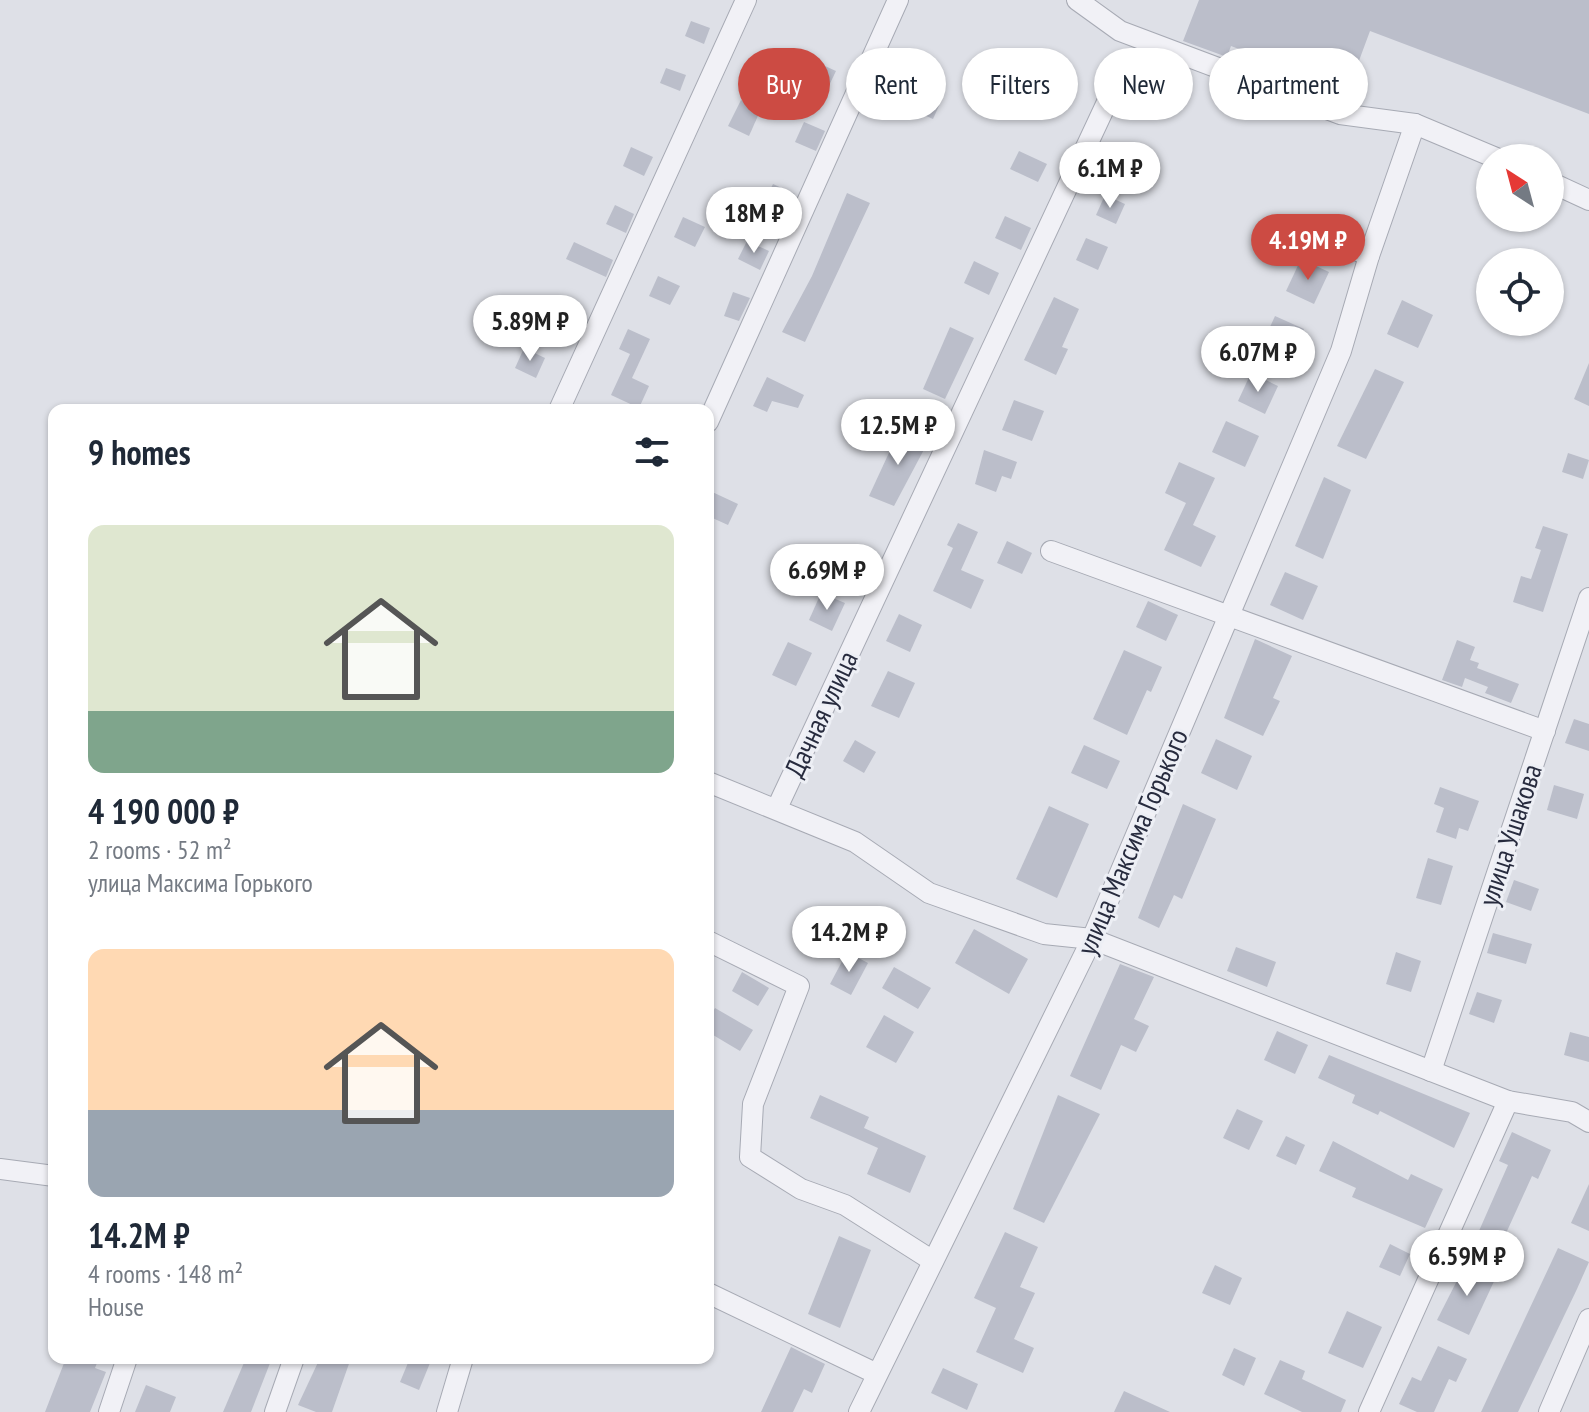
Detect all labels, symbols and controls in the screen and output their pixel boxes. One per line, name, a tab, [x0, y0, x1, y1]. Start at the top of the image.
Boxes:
chip: Buy	[738, 48, 830, 120]
chip: Rent	[846, 48, 946, 120]
chip: Filters	[962, 48, 1078, 120]
chip: New	[1094, 48, 1193, 120]
chip: Apartment	[1209, 48, 1368, 120]
pin: 6.1M ₽	[1045, 142, 1175, 210]
north arrow	[1476, 144, 1564, 232]
map controls	[1476, 144, 1564, 336]
text: 6.1M ₽	[1077, 151, 1143, 184]
pin: 18M ₽	[698, 187, 810, 255]
text: 18M ₽	[724, 196, 784, 229]
pin: 4.19M ₽	[1234, 214, 1382, 282]
text: 4.19M ₽	[1269, 223, 1347, 256]
button: locate	[1476, 248, 1564, 336]
pin: 5.89M ₽	[456, 295, 604, 363]
text: 5.89M ₽	[491, 304, 569, 337]
pin: 6.07M ₽	[1184, 326, 1332, 394]
text: 6.07M ₽	[1219, 335, 1297, 368]
pin: 12.5M ₽	[824, 399, 972, 467]
text: 12.5M ₽	[859, 408, 937, 441]
text: 9 homes	[88, 430, 191, 474]
icon: filters	[630, 430, 674, 474]
pin: 6.69M ₽	[753, 544, 901, 612]
text: 6.69M ₽	[788, 553, 866, 586]
icon: home	[309, 577, 453, 721]
street label: Дачная улица	[775, 645, 866, 783]
street label: улица Максима Горького	[1067, 723, 1196, 960]
street label: улица Ушакова	[1469, 759, 1550, 911]
text: 4 190 000 ₽	[88, 789, 239, 833]
text: 2 rooms · 52 m²	[88, 833, 232, 866]
text: улица Максима Горького	[88, 866, 313, 899]
pin: 14.2M ₽	[775, 906, 923, 974]
text: 14.2M ₽	[810, 915, 888, 948]
icon: home	[309, 1001, 453, 1145]
text: 14.2M ₽	[88, 1213, 190, 1257]
pin: 6.59M ₽	[1393, 1230, 1541, 1298]
text: 6.59M ₽	[1428, 1239, 1506, 1272]
text: 4 rooms · 148 m²	[88, 1257, 243, 1290]
text: House	[88, 1290, 144, 1323]

